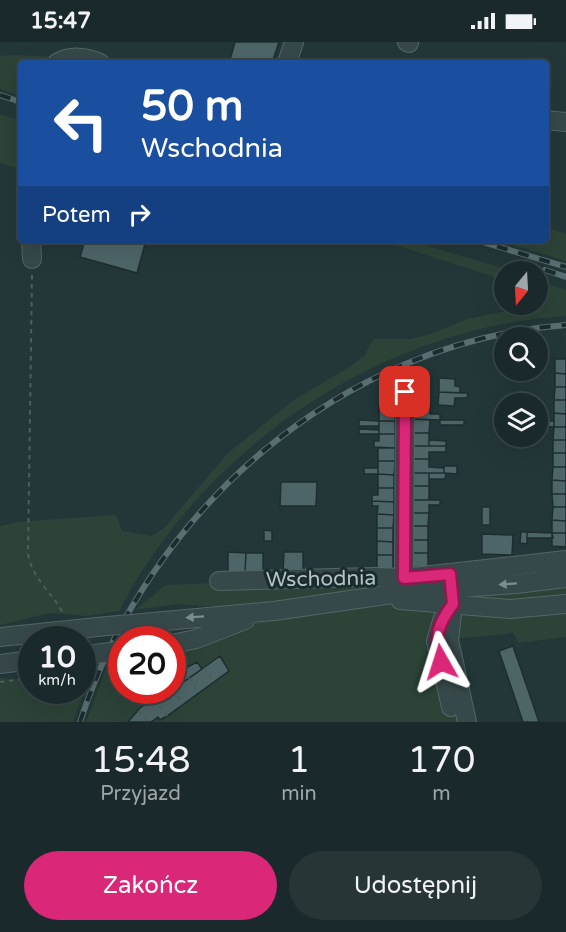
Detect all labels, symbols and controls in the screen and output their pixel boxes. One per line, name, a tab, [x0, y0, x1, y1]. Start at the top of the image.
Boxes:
text: 15:47	[30, 8, 91, 34]
text: 50 m	[141, 81, 243, 132]
icon: left	[42, 84, 120, 162]
text: Wschodnia	[141, 132, 283, 165]
icon: right	[123, 198, 156, 231]
text: Potem	[42, 202, 111, 228]
north arrow	[494, 261, 548, 315]
map controls	[494, 261, 548, 447]
button: search	[494, 327, 548, 381]
pin	[379, 366, 430, 417]
icon: arrive	[388, 375, 421, 408]
button: layers	[494, 393, 548, 447]
street label: Wschodnia	[266, 566, 376, 592]
one-way arrow	[498, 580, 517, 589]
one-way arrow	[185, 612, 204, 622]
speed limit sign: 20	[108, 626, 186, 704]
position arrow	[409, 630, 473, 694]
text: 10	[38, 639, 76, 676]
text: km/h	[38, 671, 76, 689]
text: 15:48	[91, 739, 191, 782]
text: 1	[288, 739, 310, 782]
text: 170	[407, 739, 475, 782]
text: Przyjazd	[100, 782, 181, 806]
text: min	[281, 782, 317, 806]
text: m	[432, 782, 451, 806]
button: Zakończ	[24, 851, 277, 920]
button: Udostępnij	[289, 851, 542, 920]

